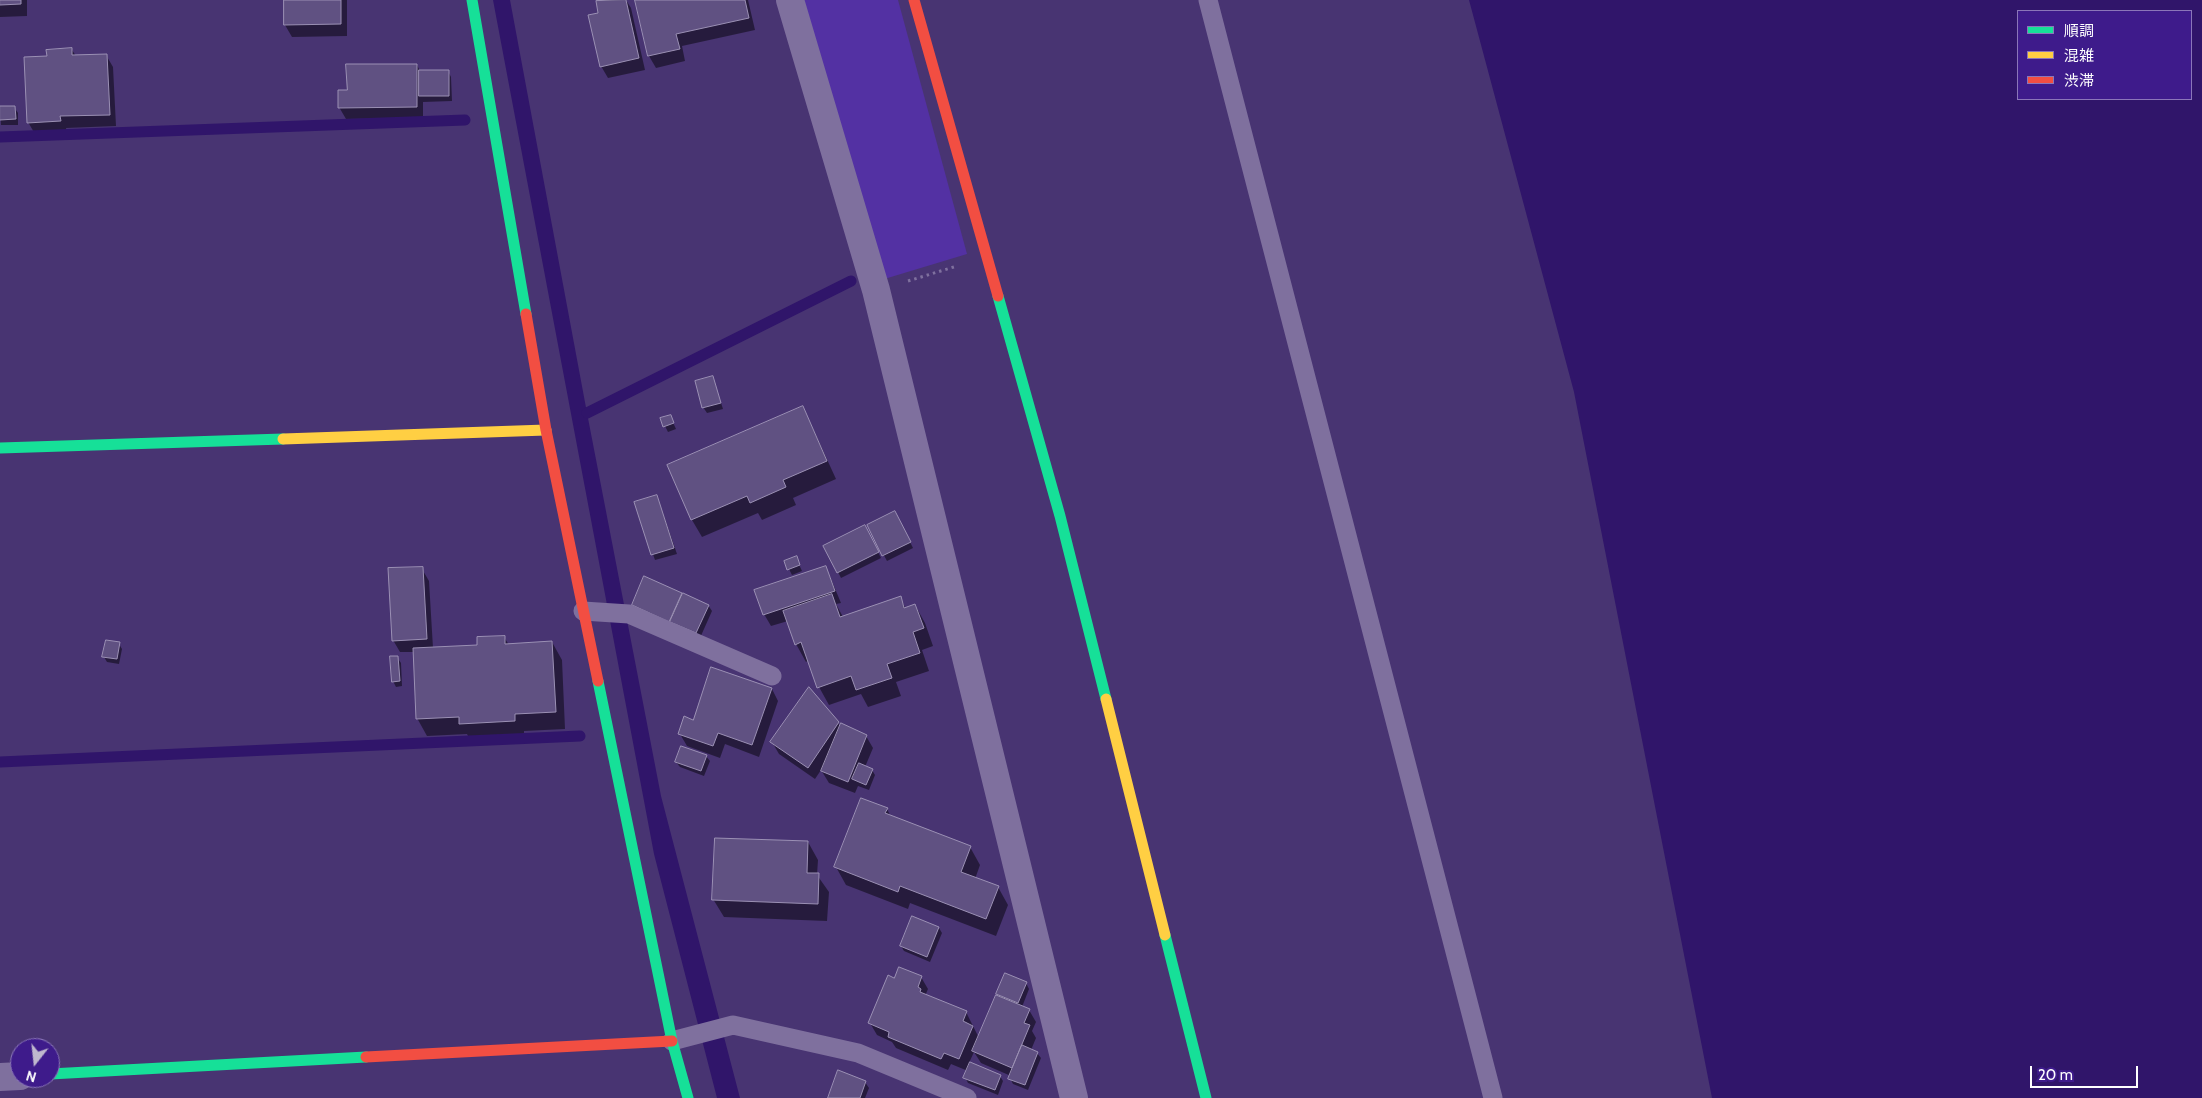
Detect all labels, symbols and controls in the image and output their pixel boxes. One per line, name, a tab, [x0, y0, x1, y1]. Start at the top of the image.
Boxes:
legend	[2017, 10, 2192, 100]
text: 順調	[2064, 22, 2094, 40]
text: 混雑	[2064, 47, 2094, 65]
text: 渋滞	[2064, 72, 2094, 90]
north arrow	[10, 1038, 60, 1088]
scale bar	[2032, 1056, 2140, 1088]
text: N	[24, 1066, 38, 1086]
text: 20 m	[2038, 1066, 2073, 1084]

